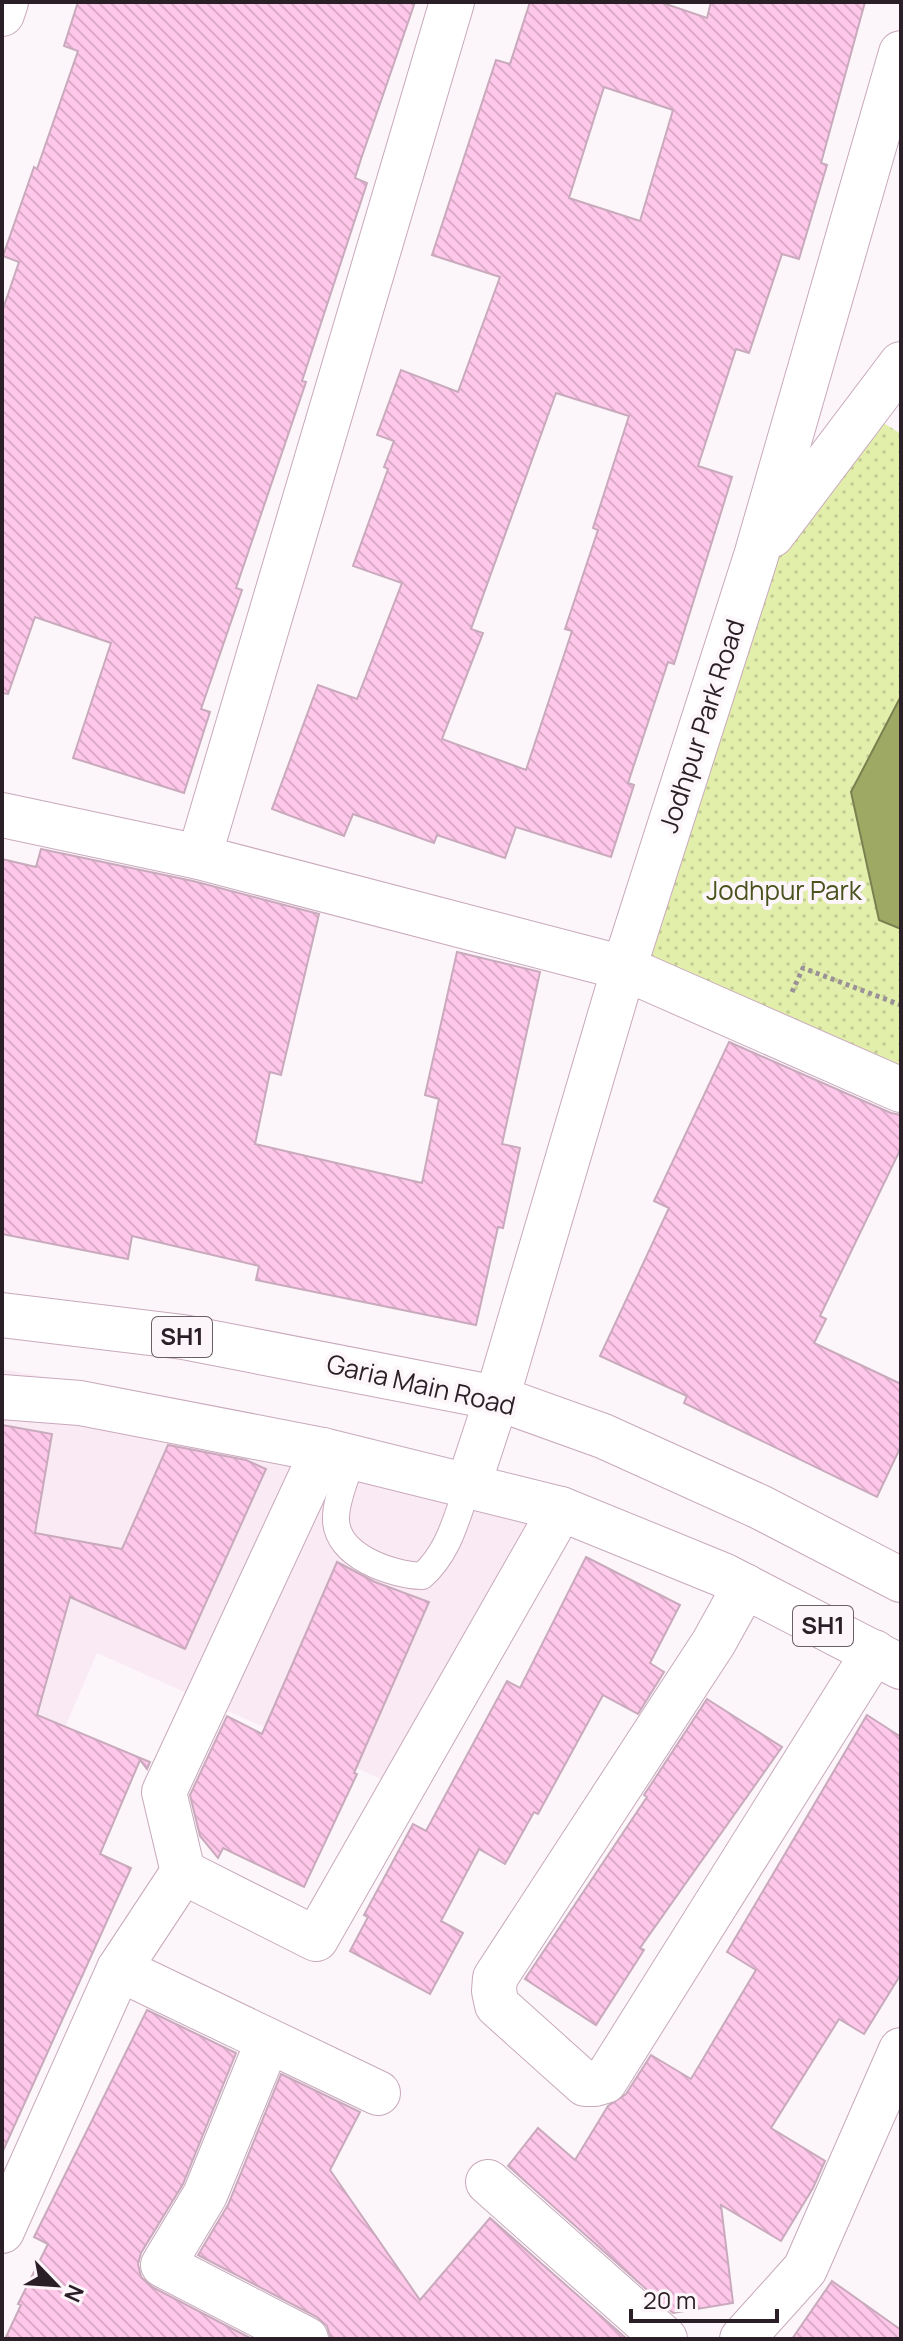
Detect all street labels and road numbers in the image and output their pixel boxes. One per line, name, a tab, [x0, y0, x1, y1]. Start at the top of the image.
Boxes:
street label: Jodhpur Park Road	[650, 614, 753, 837]
road number: SH1	[152, 1317, 212, 1357]
street label: Garia Main Road	[323, 1345, 519, 1423]
road number: SH1	[793, 1606, 853, 1646]

